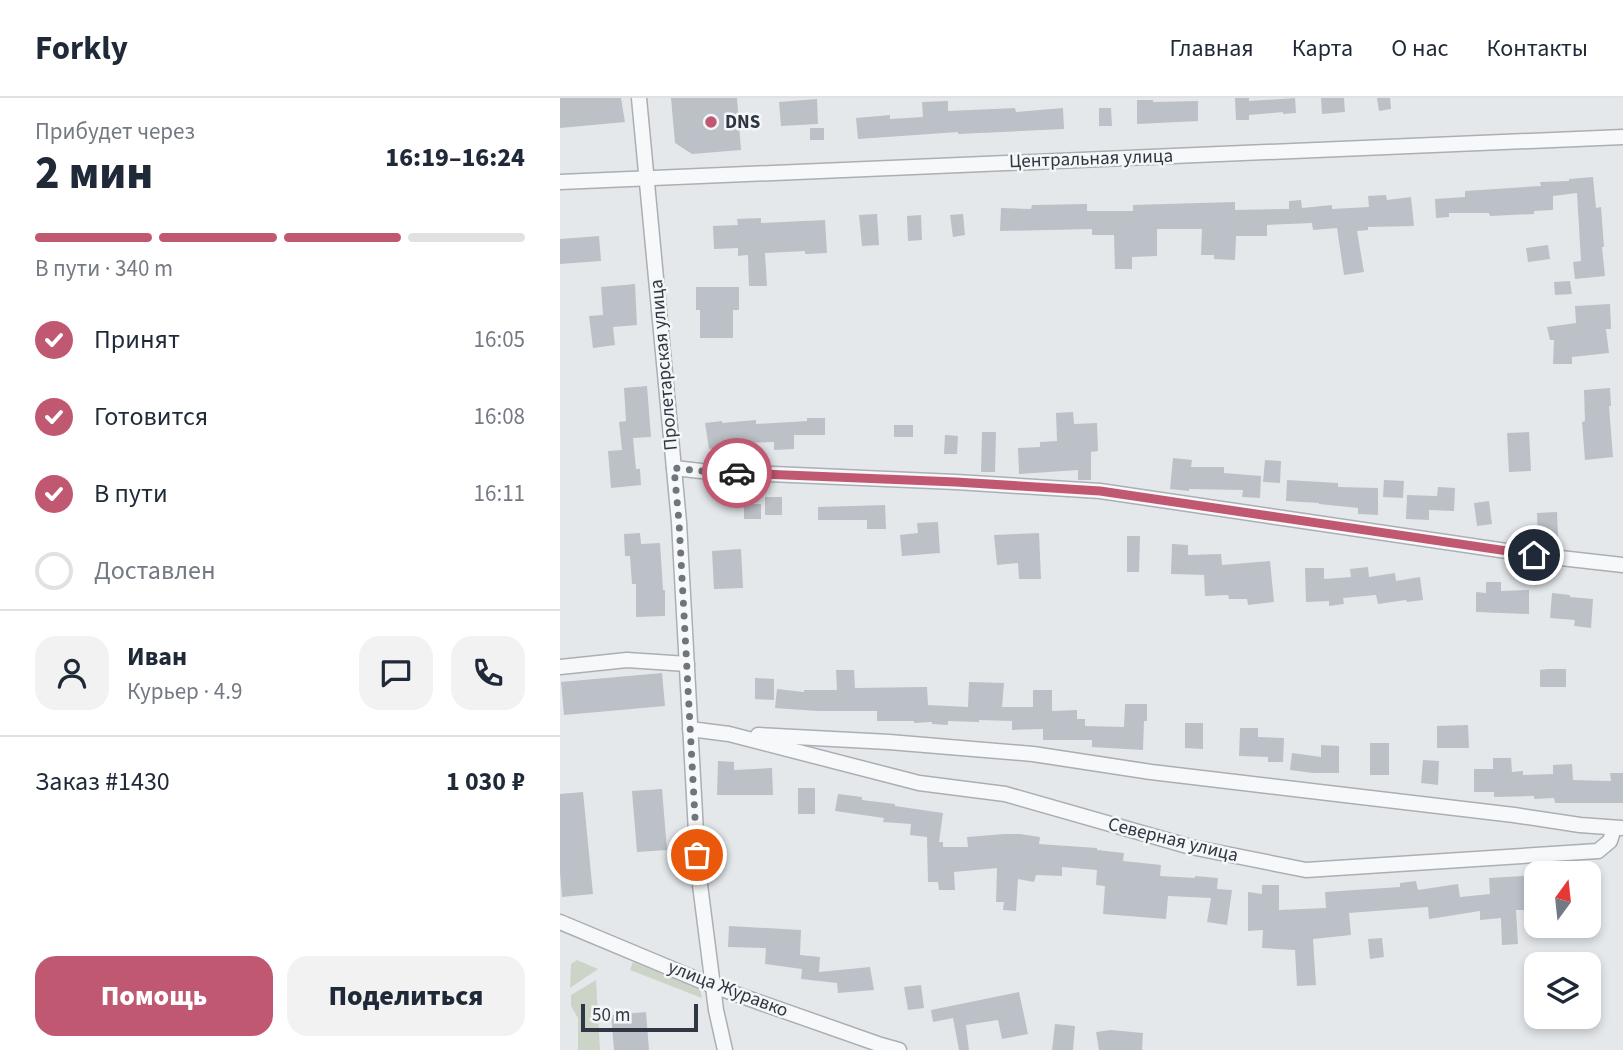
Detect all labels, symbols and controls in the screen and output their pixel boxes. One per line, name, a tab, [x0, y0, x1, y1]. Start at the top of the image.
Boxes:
text: Forkly	[35, 25, 128, 72]
text: Главная	[1169, 31, 1254, 66]
text: Карта	[1292, 31, 1353, 66]
text: О нас	[1391, 31, 1448, 66]
text: Контакты	[1486, 31, 1588, 66]
place label: DNS	[725, 109, 760, 136]
marker: DNS	[703, 114, 719, 130]
text: Прибудет через	[35, 115, 195, 148]
text: 16:19–16:24	[385, 139, 525, 176]
text: 2 мин	[35, 141, 153, 206]
street label: Центральная улица	[1009, 143, 1173, 175]
text: В пути · 340 m	[35, 252, 173, 285]
street label: Пролетарская улица	[643, 278, 685, 452]
icon: check	[35, 321, 73, 359]
text: Принят	[94, 321, 180, 358]
text: 16:05	[474, 323, 525, 356]
icon: check	[35, 398, 73, 436]
text: Готовится	[94, 398, 208, 435]
text: 16:08	[474, 400, 525, 433]
courier	[702, 438, 772, 508]
icon: car	[718, 454, 756, 492]
icon: check	[35, 475, 73, 513]
text: В пути	[94, 475, 168, 512]
text: 16:11	[474, 477, 525, 510]
pin	[1504, 525, 1564, 585]
icon: home	[1515, 536, 1553, 574]
text: Доставлен	[94, 552, 216, 589]
button: person	[35, 636, 109, 710]
button: chat	[359, 636, 433, 710]
button: phone	[451, 636, 525, 710]
text: Иван	[127, 638, 187, 675]
text: Курьер · 4.9	[127, 675, 242, 708]
text: Заказ #1430	[35, 763, 170, 800]
text: 1 030 ₽	[446, 763, 525, 800]
street label: Северная улица	[1105, 811, 1241, 869]
pin	[667, 825, 727, 885]
icon: bag	[678, 836, 716, 874]
north arrow	[1524, 861, 1601, 938]
map controls	[1524, 861, 1601, 1029]
button: layers	[1524, 952, 1601, 1029]
street label: улица Журавко	[664, 954, 792, 1024]
button: Помощь	[35, 956, 273, 1036]
button: Поделиться	[287, 956, 525, 1036]
scale bar	[581, 1001, 698, 1033]
text: 50 m	[592, 1002, 630, 1029]

